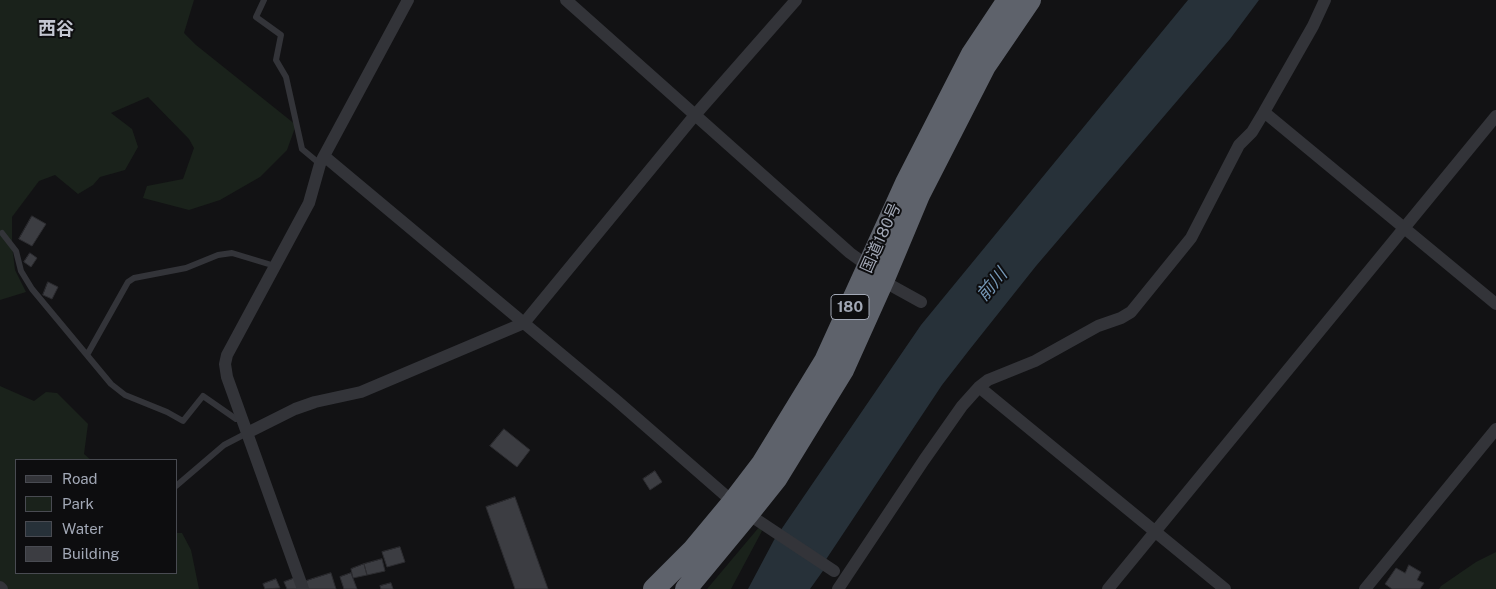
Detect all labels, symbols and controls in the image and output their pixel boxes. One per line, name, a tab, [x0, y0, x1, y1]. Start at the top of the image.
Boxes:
district label: 西谷	[38, 18, 74, 40]
street label: 国道180号	[857, 200, 905, 276]
water label: 前川	[972, 264, 1012, 306]
road number: 180	[831, 294, 869, 320]
legend	[15, 459, 178, 574]
text: Road	[62, 470, 98, 487]
text: Park	[62, 495, 94, 512]
text: Water	[62, 520, 104, 537]
text: Building	[62, 545, 120, 562]

